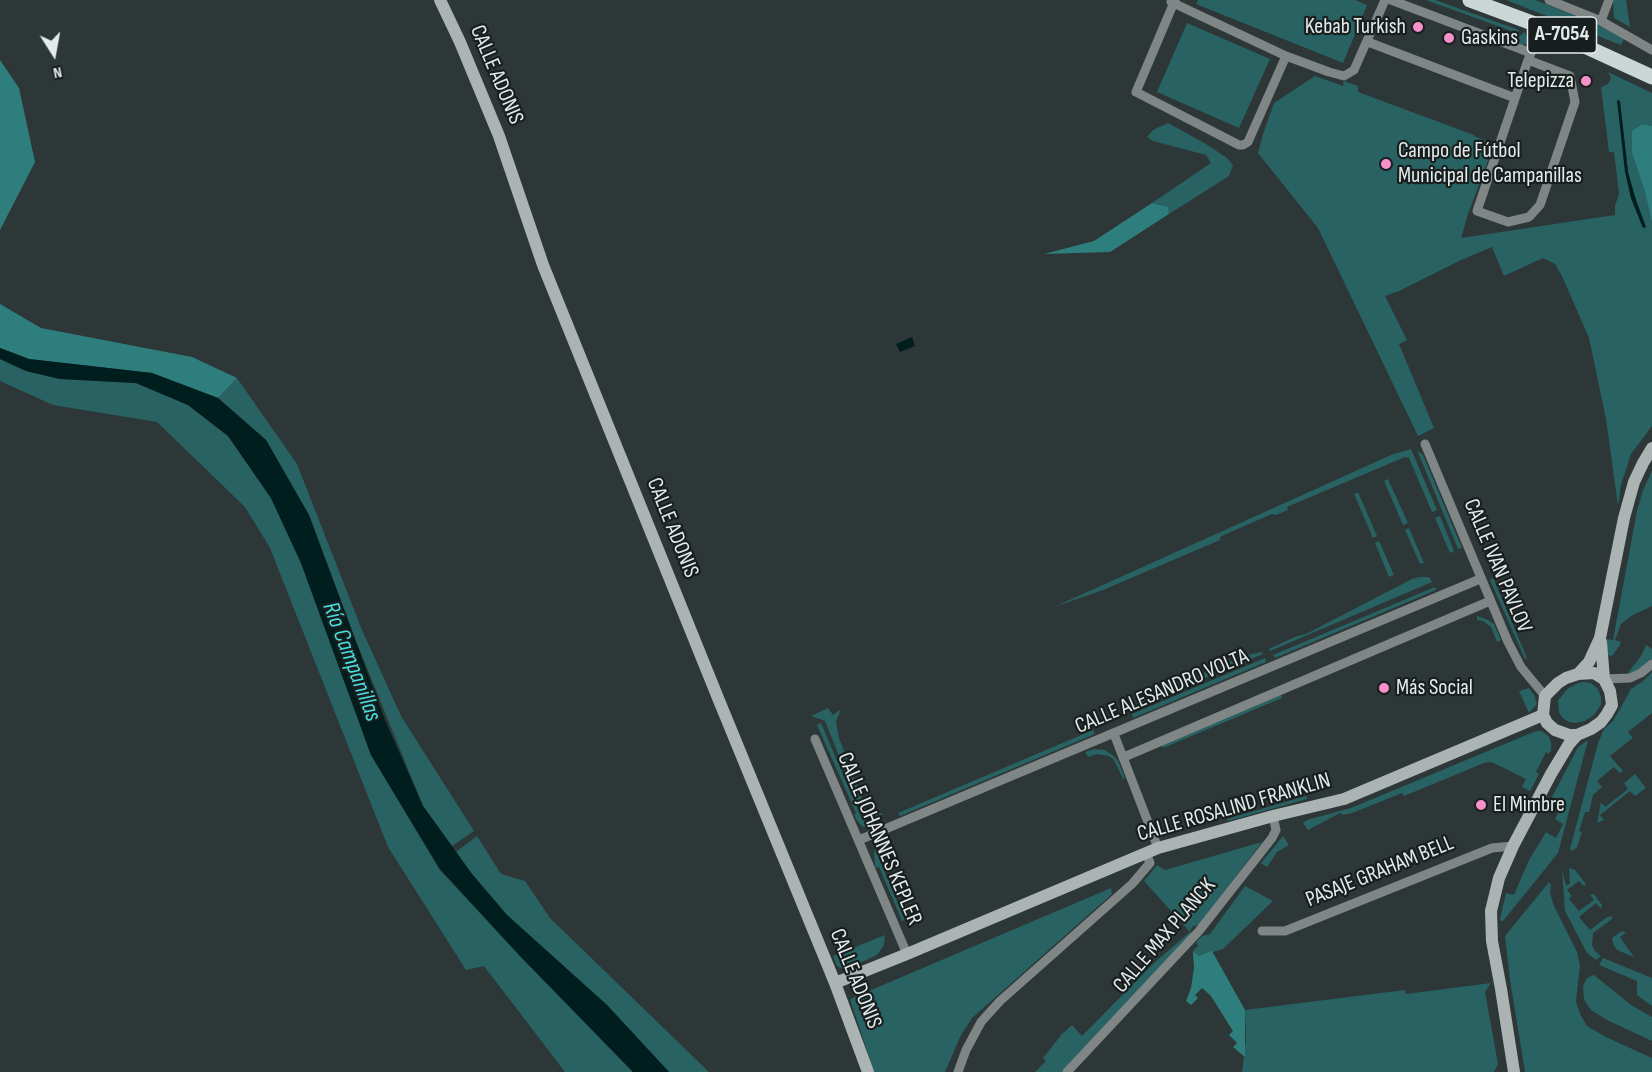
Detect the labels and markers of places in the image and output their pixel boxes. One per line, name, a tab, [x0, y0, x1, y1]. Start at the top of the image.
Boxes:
place label: Kebab Turkish	[1305, 14, 1406, 40]
marker: Kebab Turkish	[1411, 20, 1425, 34]
place label: Gaskins	[1461, 25, 1518, 51]
marker: Gaskins	[1442, 31, 1456, 45]
place label: Telepizza	[1507, 68, 1574, 94]
marker: Telepizza	[1579, 74, 1593, 88]
place label: Campo de Fútbol Municipal de Campanillas	[1398, 138, 1582, 190]
marker: Campo de Fútbol Municipal de Campanillas	[1379, 157, 1393, 171]
place label: Más Social	[1396, 675, 1473, 701]
marker: Más Social	[1377, 681, 1391, 695]
place label: El Mimbre	[1493, 792, 1565, 818]
marker: El Mimbre	[1474, 798, 1488, 812]

